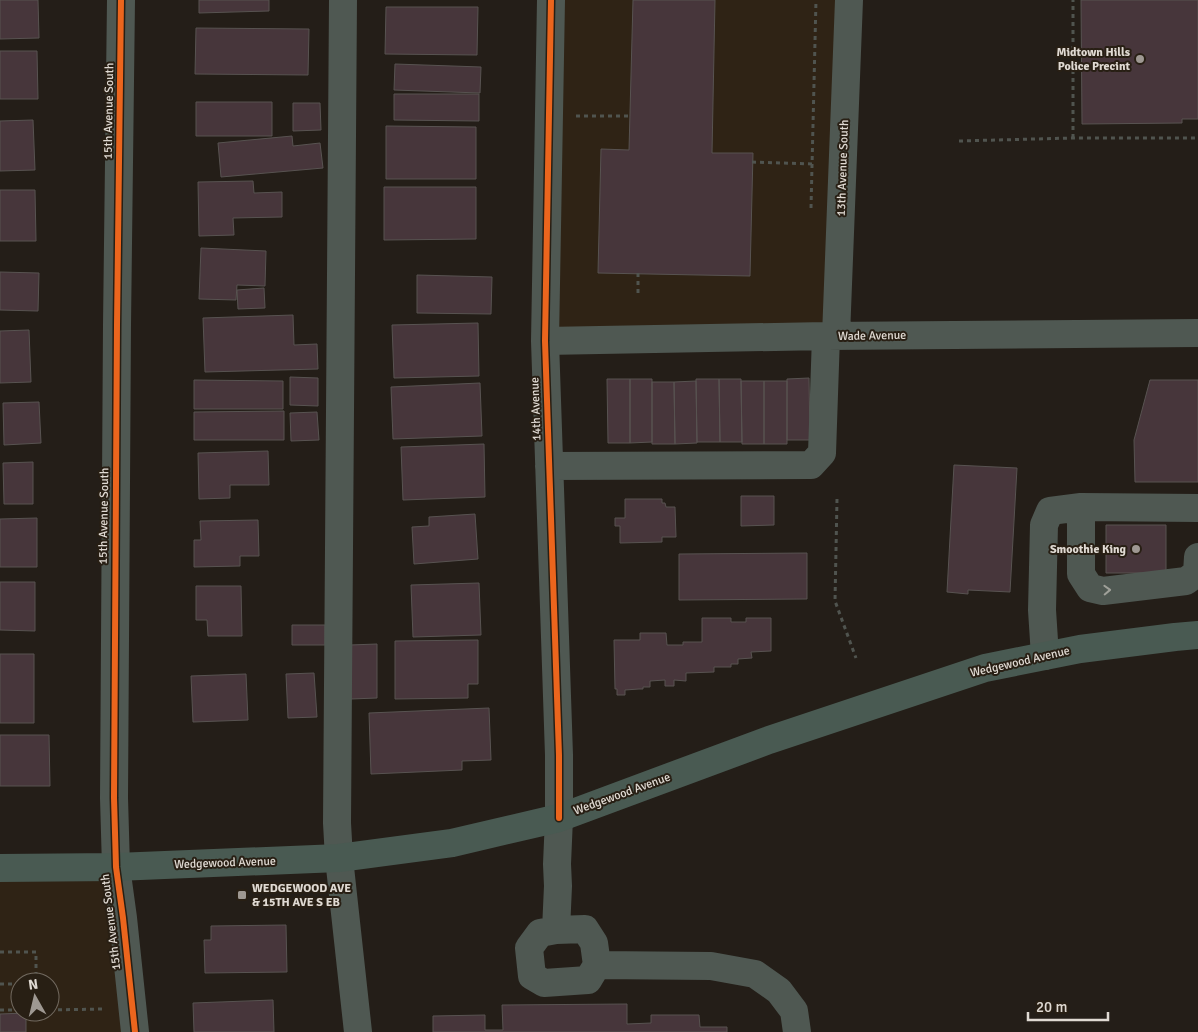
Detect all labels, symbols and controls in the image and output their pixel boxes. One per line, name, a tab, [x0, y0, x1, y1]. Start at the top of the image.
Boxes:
place label: Midtown Hills Police Precint	[1057, 45, 1131, 74]
marker: Midtown Hills Police Precint	[1134, 53, 1146, 65]
street label: 15th Avenue South	[101, 63, 117, 159]
street label: 13th Avenue South	[834, 119, 852, 217]
street label: Wade Avenue	[838, 328, 906, 344]
street label: 14th Avenue	[527, 377, 545, 441]
street label: 15th Avenue South	[96, 468, 112, 564]
place label: Smoothie King	[1050, 542, 1127, 557]
marker: Smoothie King	[1130, 543, 1142, 555]
one-way arrow	[1104, 585, 1111, 595]
street label: Wedgewood Avenue	[969, 643, 1071, 681]
street label: Wedgewood Avenue	[572, 770, 672, 818]
street label: Wedgewood Avenue	[174, 854, 276, 872]
street label: 15th Avenue South	[98, 873, 124, 971]
place label: WEDGEWOOD AVE & 15TH AVE S EB	[252, 881, 351, 910]
marker: WEDGEWOOD AVE & 15TH AVE S EB	[236, 889, 248, 901]
north arrow	[10, 972, 60, 1022]
text: N	[27, 976, 39, 994]
scale bar	[1028, 990, 1108, 1022]
text: 20 m	[1036, 998, 1067, 1016]

